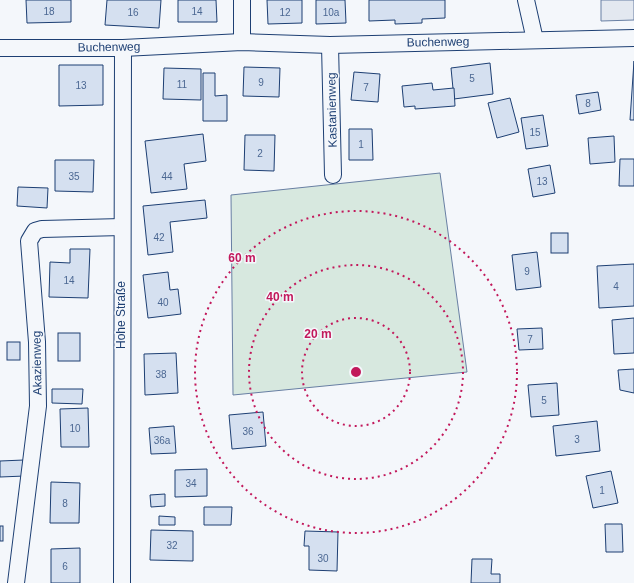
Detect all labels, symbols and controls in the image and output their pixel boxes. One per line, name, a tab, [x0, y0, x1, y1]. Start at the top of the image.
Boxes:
house number: 18	[43, 6, 55, 17]
house number: 14	[191, 6, 203, 17]
house number: 16	[127, 7, 139, 18]
house number: 12	[279, 7, 291, 18]
house number: 10a	[323, 7, 340, 18]
street label: Buchenweg	[407, 34, 469, 50]
street label: Buchenweg	[78, 39, 140, 55]
street label: Kastanienweg	[324, 72, 340, 148]
house number: 5	[469, 73, 475, 84]
house number: 9	[258, 77, 264, 88]
house number: 11	[177, 79, 188, 90]
house number: 13	[75, 80, 87, 91]
house number: 7	[363, 82, 369, 93]
house number: 8	[585, 98, 591, 109]
house number: 15	[529, 127, 541, 138]
house number: 1	[358, 139, 364, 150]
house number: 2	[257, 148, 263, 159]
house number: 35	[68, 171, 80, 182]
house number: 44	[161, 171, 173, 182]
house number: 13	[536, 176, 548, 187]
house number: 42	[153, 232, 165, 243]
text: 60 m	[228, 251, 256, 265]
house number: 9	[524, 266, 530, 277]
house number: 14	[63, 275, 75, 286]
street label: Hohe Straße	[114, 281, 128, 349]
house number: 4	[613, 281, 619, 292]
text: 40 m	[266, 290, 294, 304]
house number: 40	[157, 297, 169, 308]
text: 20 m	[304, 327, 332, 341]
street label: Akazienweg	[29, 331, 45, 395]
house number: 7	[527, 334, 533, 345]
centre of rings	[349, 365, 363, 379]
house number: 38	[155, 369, 167, 380]
house number: 5	[541, 395, 547, 406]
house number: 10	[69, 423, 81, 434]
house number: 36	[242, 426, 254, 437]
house number: 3	[574, 434, 580, 445]
house number: 36a	[154, 435, 171, 446]
house number: 34	[185, 478, 197, 489]
house number: 1	[599, 485, 605, 496]
house number: 8	[62, 498, 68, 509]
house number: 32	[166, 540, 178, 551]
house number: 30	[317, 553, 329, 564]
house number: 6	[62, 561, 68, 572]

